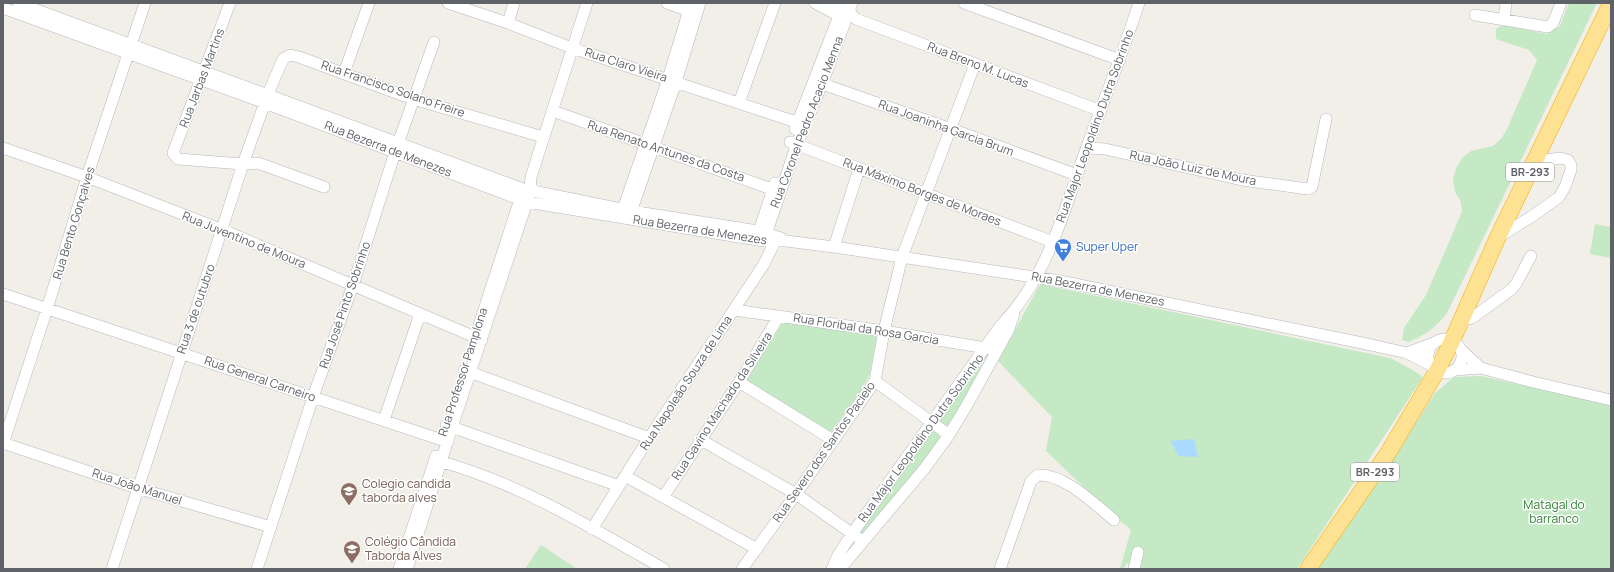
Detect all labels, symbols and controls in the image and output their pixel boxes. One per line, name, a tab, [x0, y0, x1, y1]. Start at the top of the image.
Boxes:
street label: Rua Jarbas Martins	[175, 26, 228, 130]
street label: Rua Major Leopoldino Dutra Sobrinho	[1052, 27, 1137, 225]
street label: Rua Coronel Pedro Acacio Menna	[766, 34, 847, 210]
street label: Rua Breno M. Lucas	[925, 37, 1031, 92]
street label: Rua Claro Vieira	[583, 43, 670, 86]
street label: Rua Francisco Solano Freire	[319, 56, 467, 121]
street label: Rua Joaninha Garcia Brum	[876, 95, 1016, 160]
street label: Rua Bezerra de Menezes	[322, 116, 454, 181]
street label: Rua Renato Antunes da Costa	[585, 116, 747, 185]
street label: Rua João Luiz de Moura	[1128, 146, 1258, 189]
street label: Rua Máximo Borges de Moraes	[841, 153, 1004, 230]
road number: BR-293	[1506, 163, 1554, 181]
street label: Rua Bento Gonçalves	[48, 164, 99, 281]
street label: Rua Juventino de Moura	[180, 207, 309, 272]
street label: Rua Bezerra de Menezes	[632, 211, 768, 248]
supermarket icon: Super Uper	[1053, 237, 1073, 262]
place label: Super Uper	[1076, 238, 1139, 255]
street label: Rua José Pinto Sobrinho	[315, 239, 374, 371]
street label: Rua 3 de outubro	[172, 262, 219, 356]
street label: Rua Bezerra de Menezes	[1030, 267, 1166, 310]
street label: Rua Professor Pamplona	[434, 305, 491, 438]
street label: Rua Floribal da Rosa Garcia	[792, 309, 940, 348]
street label: Rua Napoleão Souza de Lima	[636, 312, 736, 453]
street label: Rua Gavino Machado da Silveira	[667, 328, 776, 483]
street label: Rua Major Leopoldino Dutra Sobrinho	[854, 350, 988, 525]
street label: Rua General Carneiro	[202, 351, 318, 406]
street label: Rua Severo dos Santos Pacielo	[768, 378, 879, 526]
road number: BR-293	[1351, 463, 1399, 481]
street label: Rua João Manuel	[90, 464, 184, 509]
place label: Colegio candida taborda alves	[362, 475, 451, 506]
school or university icon: Colegio candida taborda alves	[339, 481, 359, 506]
park label: Matagal do barranco	[1523, 496, 1585, 527]
place label: Colégio Cândida Taborda Alves	[365, 533, 456, 564]
school or university icon: Colégio Cândida Taborda Alves	[342, 539, 362, 564]

